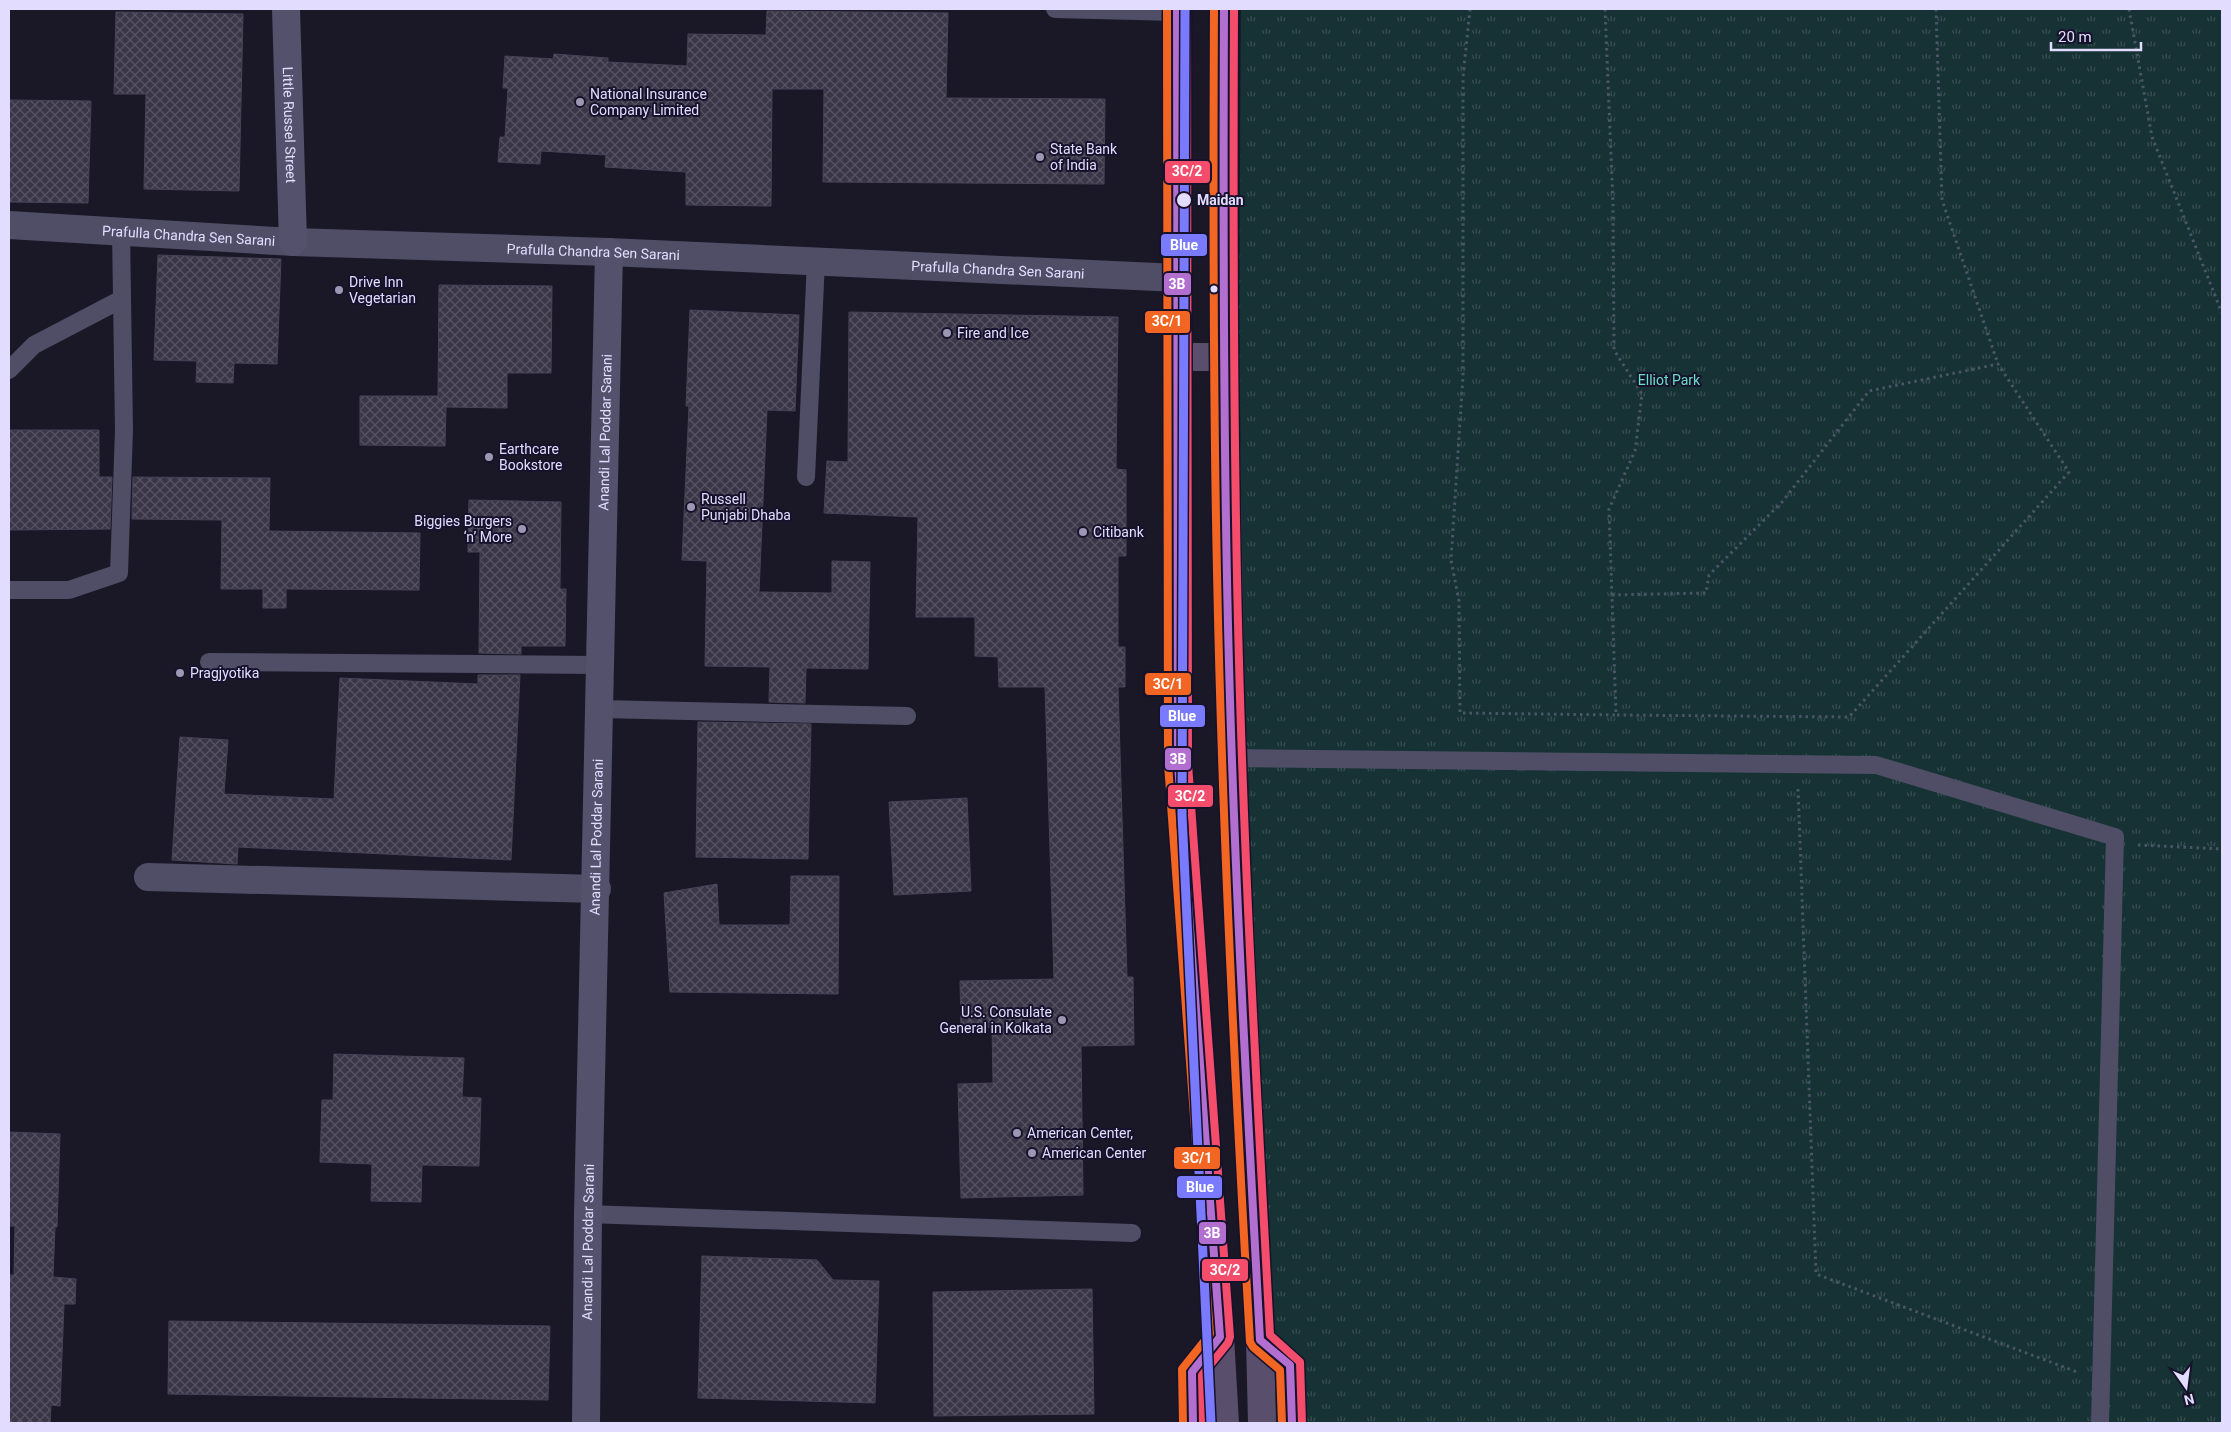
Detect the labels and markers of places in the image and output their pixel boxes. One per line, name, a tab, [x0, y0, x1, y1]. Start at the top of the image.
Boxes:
place label: National Insurance Company Limited	[590, 86, 707, 118]
marker: National Insurance Company Limited	[574, 96, 586, 108]
place label: State Bank of India	[1050, 141, 1118, 173]
marker: State Bank of India	[1034, 151, 1046, 163]
marker: Maidan	[1175, 191, 1193, 209]
place label: Maidan	[1197, 192, 1244, 208]
place label: Drive Inn Vegetarian	[349, 274, 416, 306]
marker: Drive Inn Vegetarian	[333, 284, 345, 296]
unlabelled marker	[1209, 284, 1219, 294]
place label: Fire and Ice	[957, 325, 1029, 341]
marker: Fire and Ice	[941, 327, 953, 339]
place label: Earthcare Bookstore	[499, 441, 562, 473]
marker: Earthcare Bookstore	[483, 451, 495, 463]
place label: Russell Punjabi Dhaba	[701, 491, 791, 523]
marker: Russell Punjabi Dhaba	[685, 501, 697, 513]
place label: Biggies Burgers ‘n’ More	[414, 513, 512, 545]
marker: Biggies Burgers ‘n’ More	[516, 523, 528, 535]
place label: Citibank	[1093, 524, 1145, 540]
marker: Citibank	[1077, 526, 1089, 538]
place label: Pragjyotika	[190, 665, 259, 681]
marker: Pragjyotika	[174, 667, 186, 679]
place label: U.S. Consulate General in Kolkata	[939, 1004, 1052, 1036]
marker: U.S. Consulate General in Kolkata	[1056, 1014, 1068, 1026]
place label: American Center,	[1027, 1125, 1133, 1141]
marker: American Center,	[1011, 1127, 1023, 1139]
place label: American Center	[1042, 1145, 1146, 1161]
marker: American Center	[1026, 1147, 1038, 1159]

